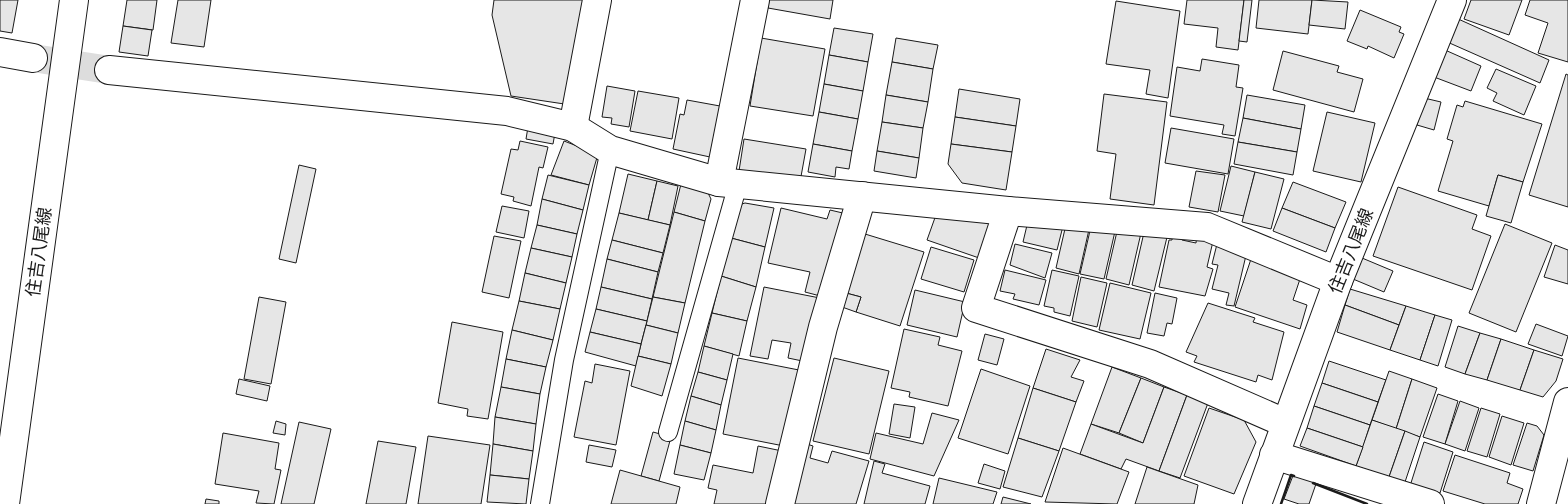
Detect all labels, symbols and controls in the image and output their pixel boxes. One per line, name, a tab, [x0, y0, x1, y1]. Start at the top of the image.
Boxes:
street label: 住吉八尾線	[23, 206, 55, 298]
street label: 住吉八尾線	[1325, 206, 1377, 296]

